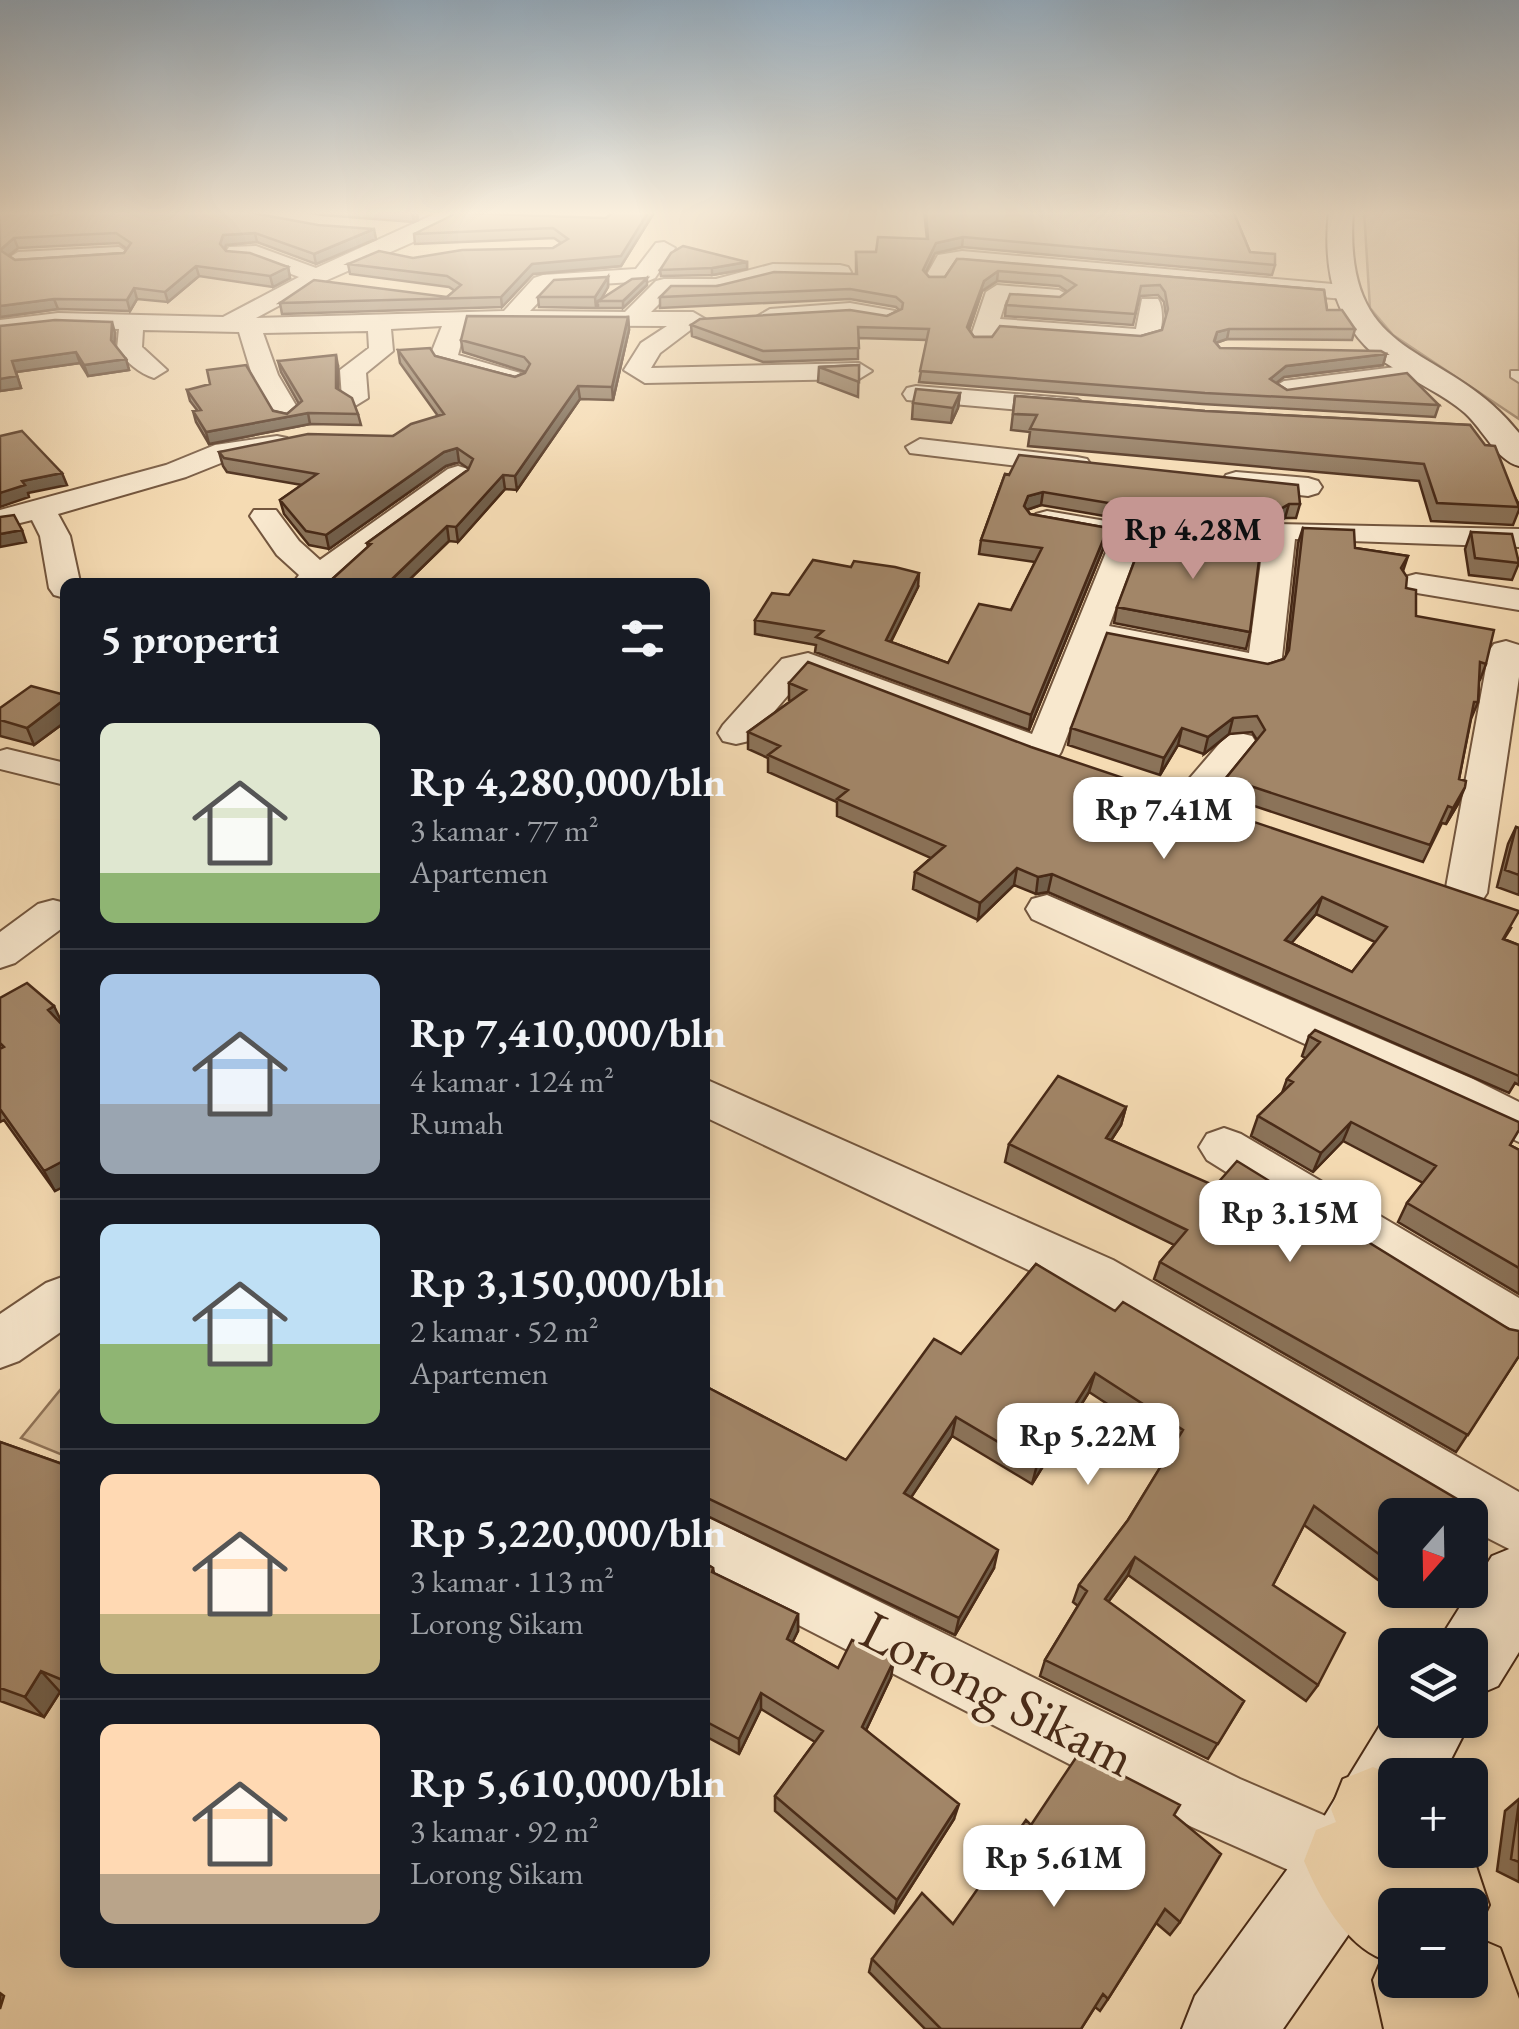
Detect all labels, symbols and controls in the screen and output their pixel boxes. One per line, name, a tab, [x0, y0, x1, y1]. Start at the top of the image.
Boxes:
pin: Rp 4.28M	[1090, 497, 1296, 582]
text: Rp 4.28M	[1124, 508, 1262, 550]
text: 5 properti	[100, 611, 280, 666]
icon: filters	[615, 611, 670, 666]
text: Rp 4,280,000/bln	[410, 754, 726, 809]
icon: home	[180, 763, 300, 883]
pin: Rp 7.41M	[1061, 777, 1267, 862]
text: Rp 7.41M	[1095, 788, 1233, 830]
text: 3 kamar · 77 m²	[410, 809, 599, 851]
text: Apartemen	[410, 851, 548, 893]
text: Rp 7,410,000/bln	[410, 1005, 726, 1060]
icon: home	[180, 1014, 300, 1134]
text: 4 kamar · 124 m²	[410, 1060, 614, 1102]
text: Rumah	[410, 1102, 504, 1144]
pin: Rp 3.15M	[1187, 1180, 1393, 1265]
text: Rp 3.15M	[1221, 1191, 1359, 1233]
text: Rp 3,150,000/bln	[410, 1255, 726, 1310]
icon: home	[180, 1264, 300, 1384]
text: 2 kamar · 52 m²	[410, 1310, 599, 1352]
text: Apartemen	[410, 1352, 548, 1394]
pin: Rp 5.22M	[985, 1403, 1191, 1488]
text: Rp 5.22M	[1019, 1414, 1157, 1456]
north arrow	[1378, 1498, 1488, 1608]
map controls	[1378, 1498, 1488, 1998]
text: Rp 5,220,000/bln	[410, 1505, 726, 1560]
icon: home	[180, 1514, 300, 1634]
text: 3 kamar · 113 m²	[410, 1560, 614, 1602]
street label: Lorong Sikam	[849, 1593, 1147, 1792]
text: Lorong Sikam	[410, 1602, 584, 1644]
button: layers	[1378, 1628, 1488, 1738]
text: Rp 5,610,000/bln	[410, 1755, 726, 1810]
button: +	[1378, 1758, 1488, 1868]
icon: home	[180, 1764, 300, 1884]
text: 3 kamar · 92 m²	[410, 1810, 599, 1852]
pin: Rp 5.61M	[951, 1825, 1157, 1910]
text: Rp 5.61M	[985, 1836, 1123, 1878]
text: Lorong Sikam	[410, 1852, 584, 1894]
button: −	[1378, 1888, 1488, 1998]

